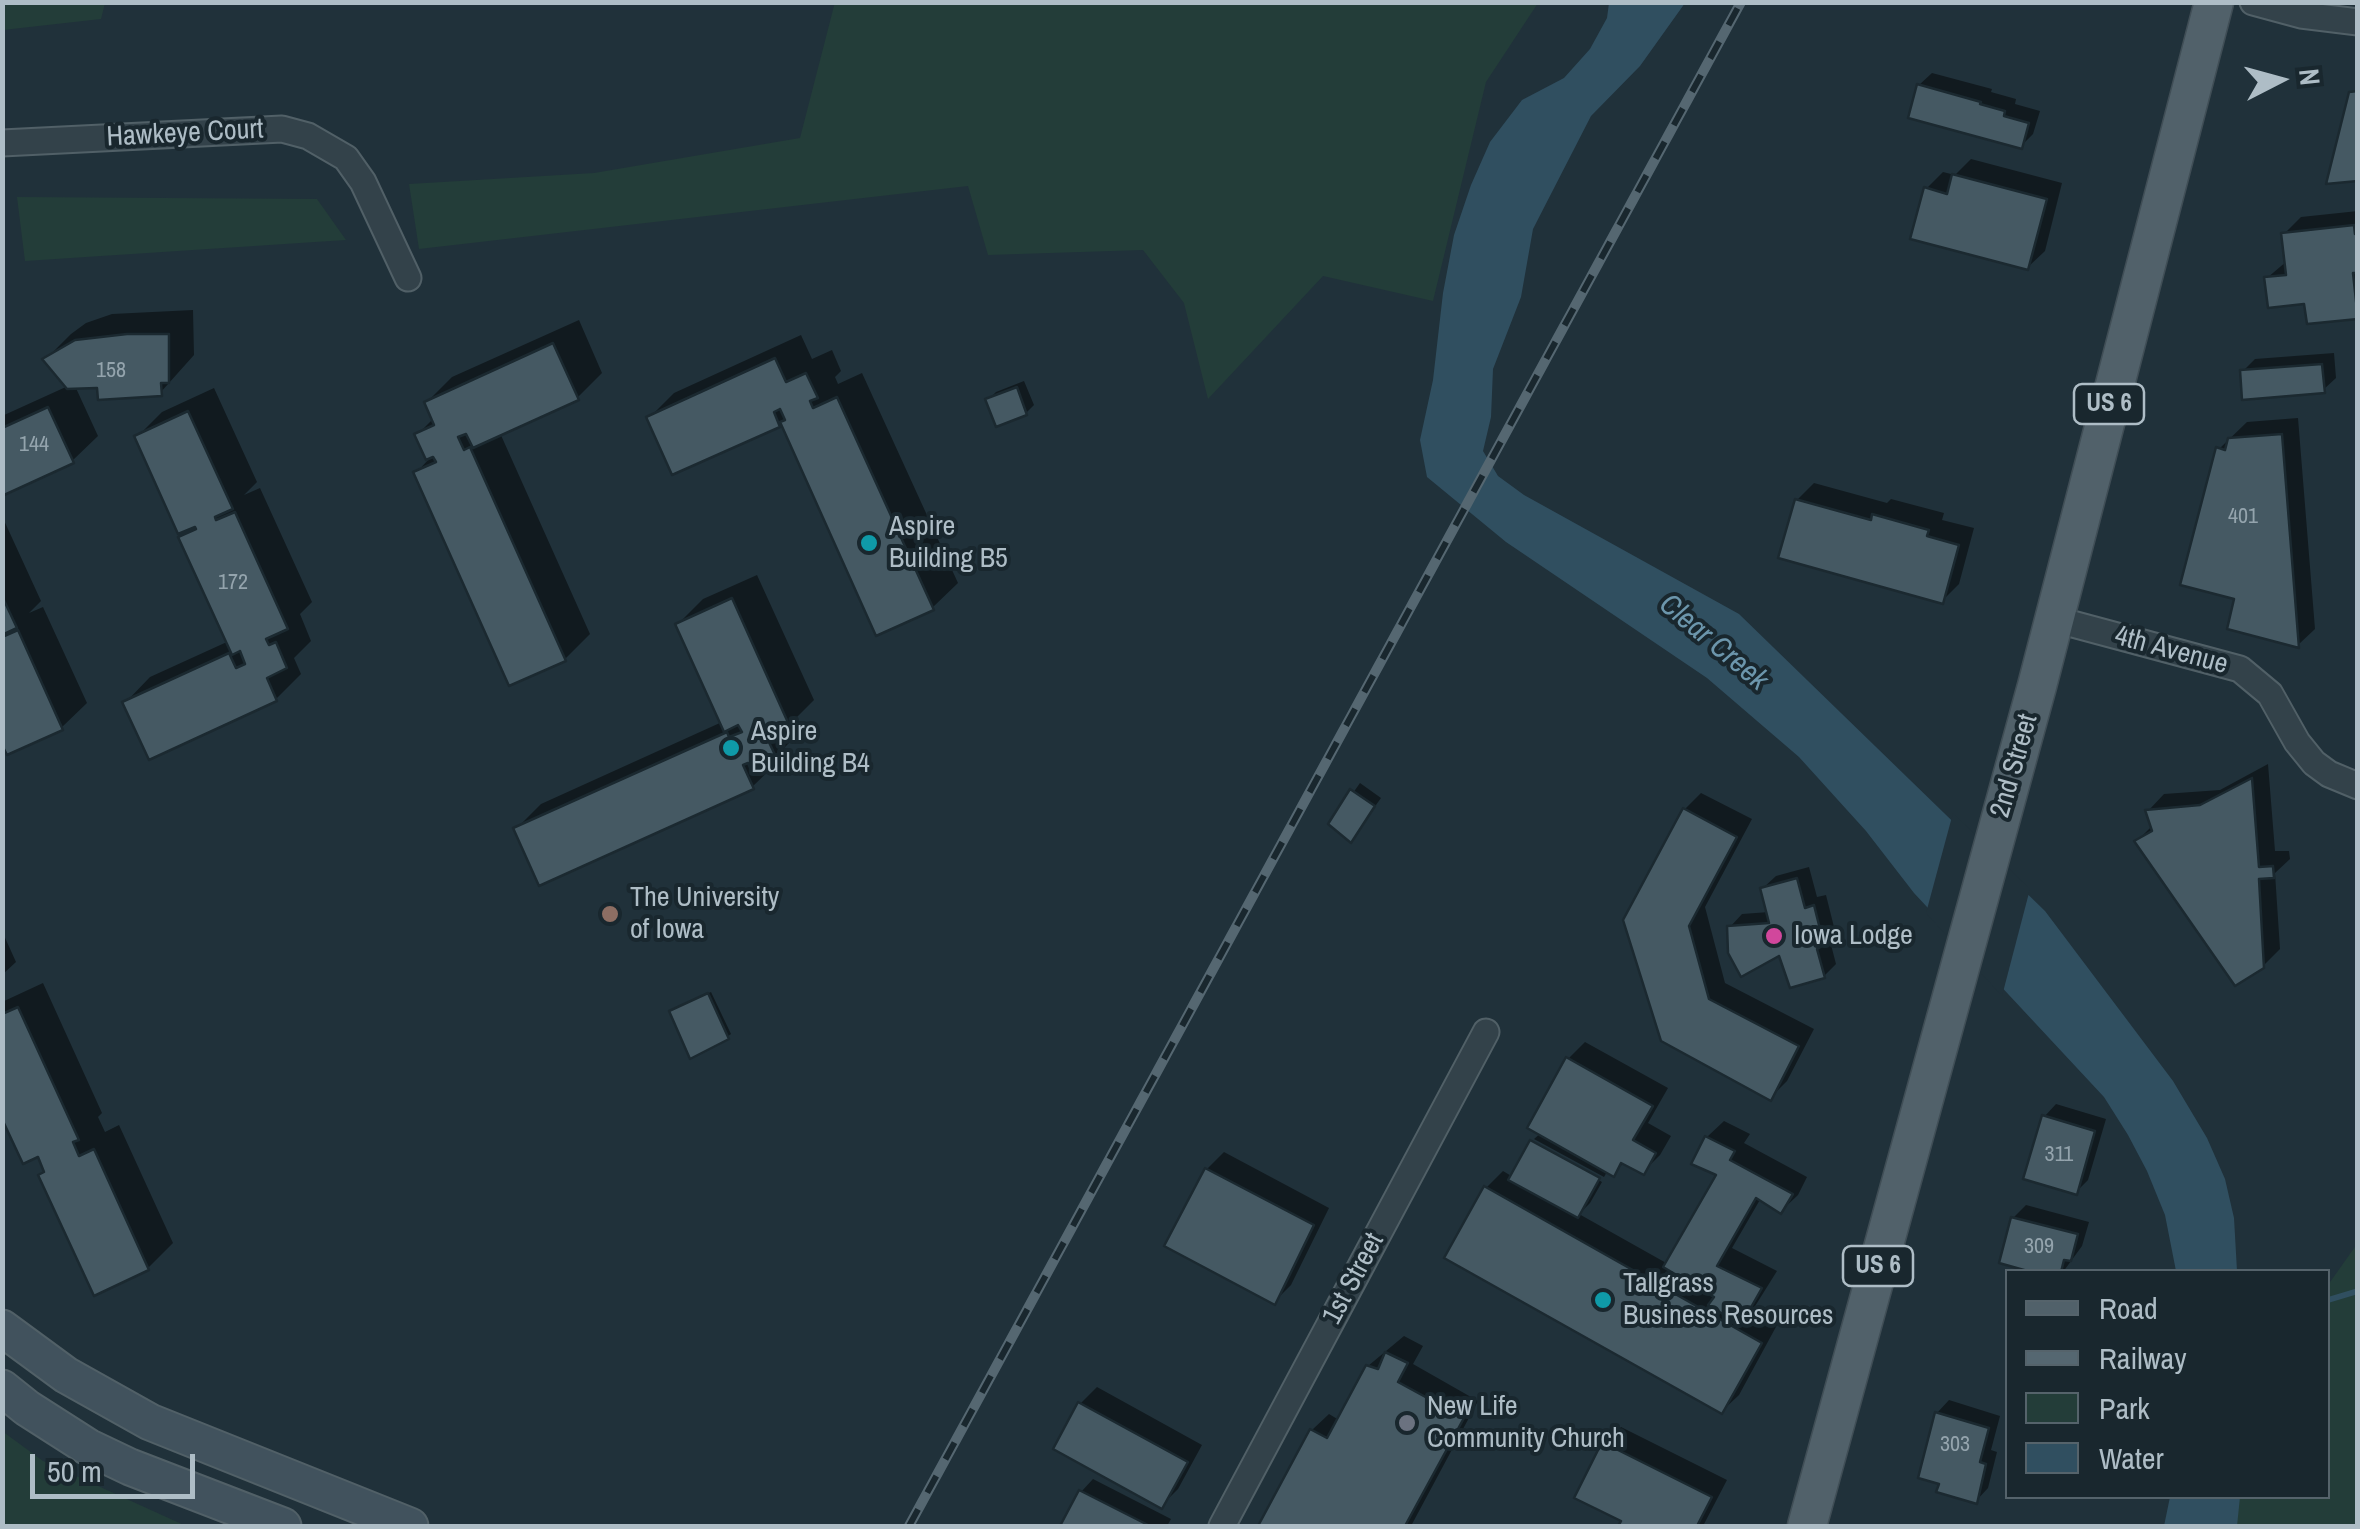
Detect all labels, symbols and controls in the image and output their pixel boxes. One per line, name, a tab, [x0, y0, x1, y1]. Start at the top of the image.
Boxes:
north arrow	[2230, 30, 2330, 130]
text: N	[2290, 67, 2330, 87]
street label: Hawkeye Court	[106, 113, 264, 155]
house number: 158	[96, 358, 126, 384]
road number: US 6	[2074, 384, 2144, 424]
house number: 144	[19, 432, 49, 458]
house number: 401	[2228, 504, 2258, 530]
place label: Aspire Building B5	[889, 510, 1008, 576]
marker: Aspire Building B5	[858, 532, 880, 554]
house number: 172	[218, 570, 248, 596]
water label: Clear Creek	[1651, 587, 1775, 699]
street label: 4th Avenue	[2111, 620, 2231, 682]
street label: 2nd Street	[1984, 710, 2046, 822]
place label: Aspire Building B4	[751, 715, 870, 781]
marker: Aspire Building B4	[720, 737, 742, 759]
place label: The University of Iowa	[630, 881, 779, 947]
marker: The University of Iowa	[599, 903, 621, 925]
place label: Iowa Lodge	[1794, 919, 1913, 953]
marker: Iowa Lodge	[1763, 925, 1785, 947]
house number: 311	[2045, 1142, 2073, 1168]
street label: 1st Street	[1316, 1228, 1392, 1330]
house number: 309	[2024, 1234, 2054, 1260]
road number: US 6	[1843, 1246, 1913, 1286]
place label: Tallgrass Business Resources	[1623, 1267, 1834, 1333]
legend	[2005, 1269, 2330, 1499]
text: Road	[2099, 1288, 2158, 1328]
marker: Tallgrass Business Resources	[1592, 1289, 1614, 1311]
text: Railway	[2099, 1338, 2186, 1378]
text: Park	[2099, 1388, 2150, 1428]
place label: New Life Community Church	[1427, 1390, 1625, 1456]
marker: New Life Community Church	[1396, 1412, 1418, 1434]
house number: 303	[1940, 1432, 1970, 1458]
scale bar	[35, 1434, 200, 1496]
text: Water	[2099, 1438, 2164, 1478]
text: 50 m	[47, 1451, 102, 1491]

